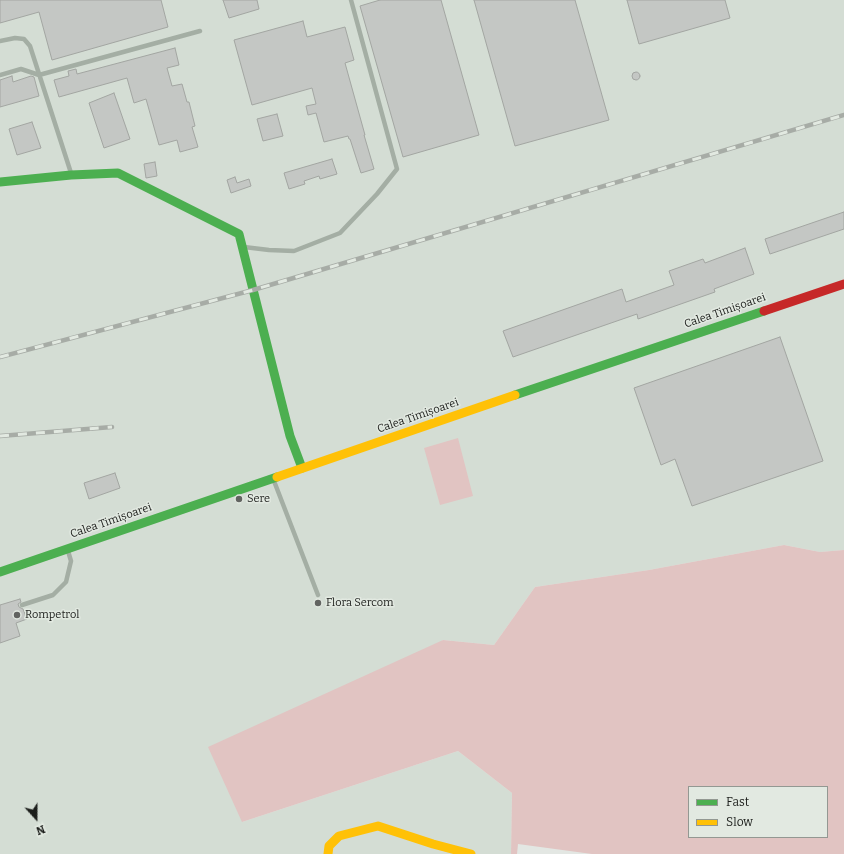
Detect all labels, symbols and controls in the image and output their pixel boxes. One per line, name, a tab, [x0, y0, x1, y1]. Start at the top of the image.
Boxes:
street label: Calea Timișoarei	[683, 291, 767, 331]
street label: Calea Timișoarei	[376, 396, 460, 436]
place label: Sere	[247, 492, 270, 506]
marker: Sere	[234, 494, 244, 504]
street label: Calea Timișoarei	[69, 501, 153, 541]
place label: Flora Sercom	[326, 596, 394, 610]
marker: Flora Sercom	[313, 598, 323, 608]
place label: Rompetrol	[25, 608, 79, 622]
marker: Rompetrol	[12, 610, 22, 620]
legend	[688, 786, 828, 838]
text: Fast	[726, 795, 749, 809]
north arrow	[16, 798, 56, 838]
text: Slow	[726, 815, 753, 829]
text: N	[34, 822, 47, 837]

